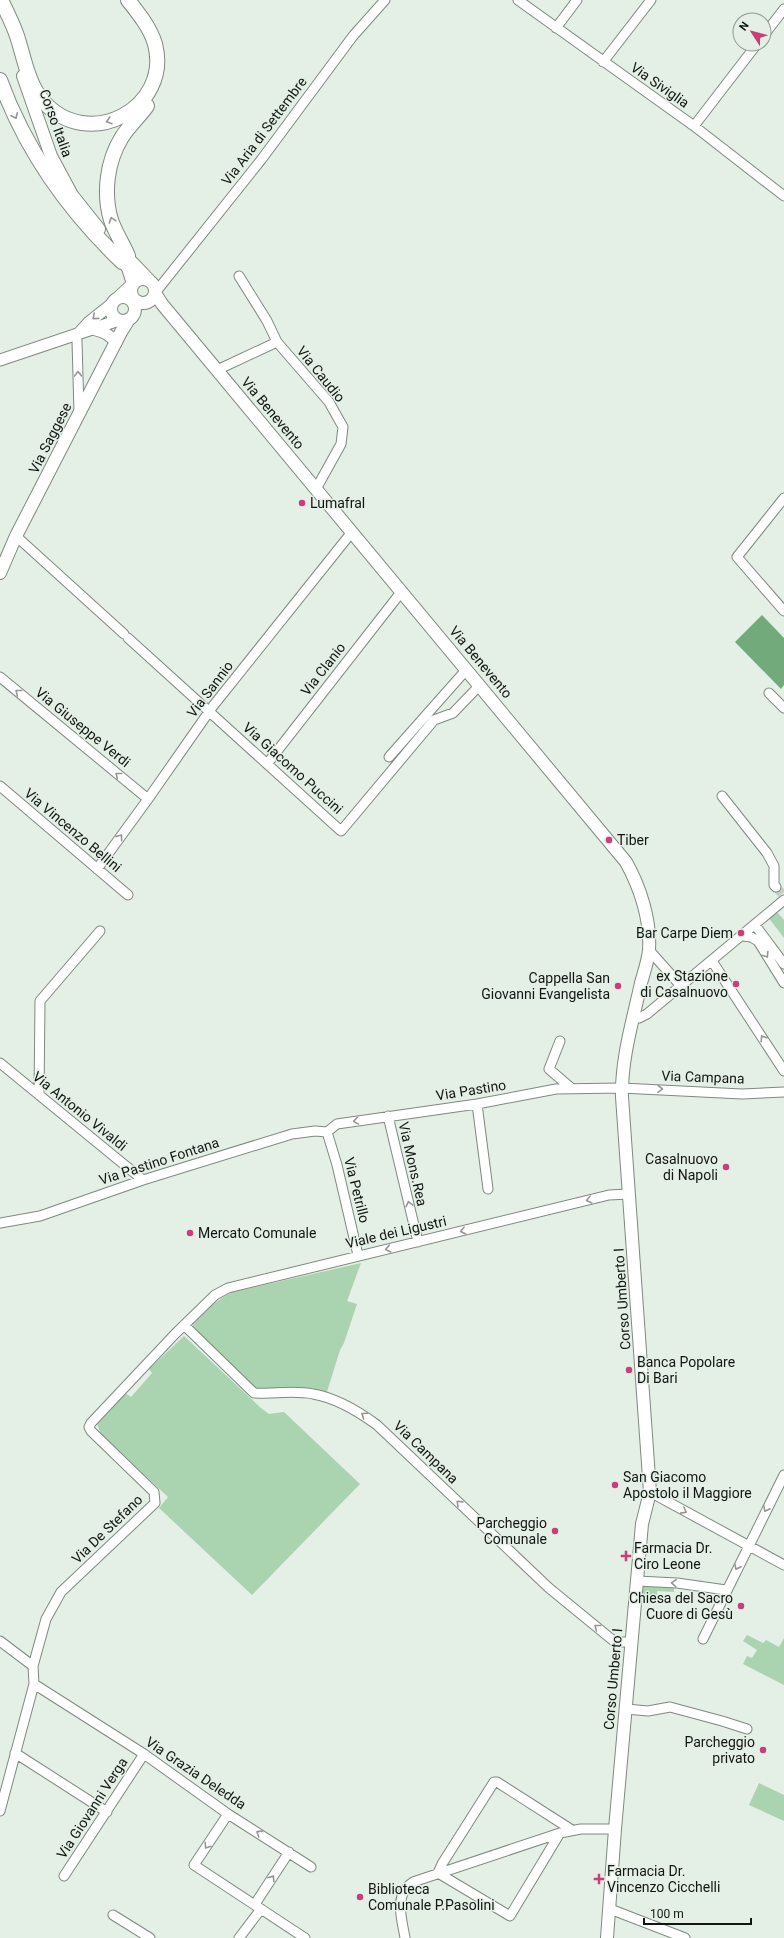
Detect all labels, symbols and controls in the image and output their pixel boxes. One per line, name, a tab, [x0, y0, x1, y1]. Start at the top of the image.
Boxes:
north arrow	[732, 12, 772, 52]
text: N	[737, 19, 752, 33]
street label: Via Siviglia	[628, 59, 692, 111]
street label: Via Aria di Settembre	[218, 74, 310, 188]
street label: Corso Italia	[36, 87, 76, 159]
one-way arrow	[10, 112, 18, 119]
one-way arrow	[106, 116, 113, 125]
one-way arrow	[108, 217, 117, 224]
one-way arrow	[92, 312, 99, 319]
street label: Via Caudio	[294, 343, 348, 405]
one-way arrow	[74, 371, 82, 377]
street label: Via Benevento	[238, 374, 308, 452]
street label: Via Saggese	[25, 400, 75, 476]
place label: Lumafral	[310, 495, 365, 511]
marker: Lumafral	[297, 498, 307, 508]
street label: Via Benevento	[446, 623, 516, 701]
street label: Via Clanio	[297, 639, 349, 699]
street label: Via Sannio	[184, 658, 236, 720]
street label: Via Giuseppe Verdi	[32, 684, 134, 770]
one-way arrow	[15, 689, 22, 696]
street label: Via Giacomo Puccini	[240, 719, 346, 817]
one-way arrow	[116, 772, 123, 779]
street label: Via Vincenzo Bellini	[21, 785, 125, 875]
place label: Tiber	[617, 832, 649, 848]
one-way arrow	[115, 835, 122, 842]
marker: Tiber	[604, 835, 614, 845]
place label: Bar Carpe Diem	[636, 925, 733, 941]
marker: Bar Carpe Diem	[736, 928, 746, 938]
one-way arrow	[762, 951, 769, 958]
place label: ex Stazione di Casalnuovo	[640, 968, 728, 1000]
place label: Cappella San Giovanni Evangelista	[481, 970, 610, 1002]
marker: ex Stazione di Casalnuovo	[731, 979, 741, 989]
marker: Cappella San Giovanni Evangelista	[613, 981, 623, 991]
one-way arrow	[760, 1035, 767, 1042]
street label: Via Antonio Vivaldi	[30, 1068, 130, 1154]
street label: Via Campana	[661, 1068, 745, 1086]
street label: Via Pastino	[435, 1077, 507, 1103]
one-way arrow	[657, 1085, 663, 1094]
one-way arrow	[353, 1116, 359, 1125]
street label: Via Mons.Rea	[396, 1120, 430, 1208]
street label: Via Pastino Fontana	[97, 1134, 221, 1188]
place label: Casalnuovo di Napoli	[645, 1151, 718, 1183]
street label: Via Petrillo	[341, 1156, 373, 1224]
marker: Casalnuovo di Napoli	[721, 1162, 731, 1172]
one-way arrow	[586, 1196, 593, 1204]
one-way arrow	[405, 1201, 413, 1207]
street label: Viale dei Ligustri	[344, 1213, 448, 1251]
place label: Mercato Comunale	[198, 1225, 316, 1241]
one-way arrow	[460, 1226, 467, 1235]
marker: Mercato Comunale	[185, 1228, 195, 1238]
one-way arrow	[385, 1244, 391, 1252]
street label: Corso Umberto I	[610, 1248, 634, 1350]
place label: Banca Popolare Di Bari	[637, 1354, 735, 1386]
marker: Banca Popolare Di Bari	[624, 1365, 634, 1375]
one-way arrow	[361, 1413, 368, 1420]
street label: Via Campana	[391, 1417, 461, 1487]
place label: San Giacomo Apostolo il Maggiore	[623, 1469, 752, 1501]
marker: San Giacomo Apostolo il Maggiore	[610, 1480, 620, 1490]
street label: Via De Stefano	[68, 1491, 146, 1567]
one-way arrow	[456, 1500, 464, 1508]
one-way arrow	[764, 1505, 771, 1513]
one-way arrow	[679, 1506, 687, 1514]
place label: Parcheggio Comunale	[476, 1515, 547, 1547]
marker: Parcheggio Comunale	[550, 1526, 560, 1536]
place label: Farmacia Dr. Ciro Leone	[634, 1540, 712, 1572]
marker: Farmacia Dr. Ciro Leone	[621, 1551, 631, 1561]
one-way arrow	[734, 1563, 742, 1571]
one-way arrow	[671, 1579, 677, 1588]
place label: Chiesa del Sacro Cuore di Gesù	[629, 1590, 733, 1622]
marker: Chiesa del Sacro Cuore di Gesù	[736, 1601, 746, 1611]
one-way arrow	[595, 1625, 602, 1632]
street label: Corso Umberto I	[601, 1628, 625, 1730]
street label: Via Grazia Deledda	[143, 1734, 249, 1812]
place label: Parcheggio privato	[684, 1734, 755, 1766]
marker: Parcheggio privato	[758, 1745, 768, 1755]
street label: Via Giovanni Verga	[53, 1755, 131, 1861]
one-way arrow	[256, 1830, 263, 1838]
one-way arrow	[204, 1842, 212, 1849]
place label: Farmacia Dr. Vincenzo Cicchelli	[607, 1863, 720, 1895]
marker: Farmacia Dr. Vincenzo Cicchelli	[594, 1874, 604, 1884]
one-way arrow	[267, 1876, 274, 1883]
place label: Biblioteca Comunale P.Pasolini	[368, 1881, 495, 1913]
marker: Biblioteca Comunale P.Pasolini	[355, 1892, 365, 1902]
scale bar	[644, 1900, 751, 1926]
text: 100 m	[650, 1907, 684, 1921]

